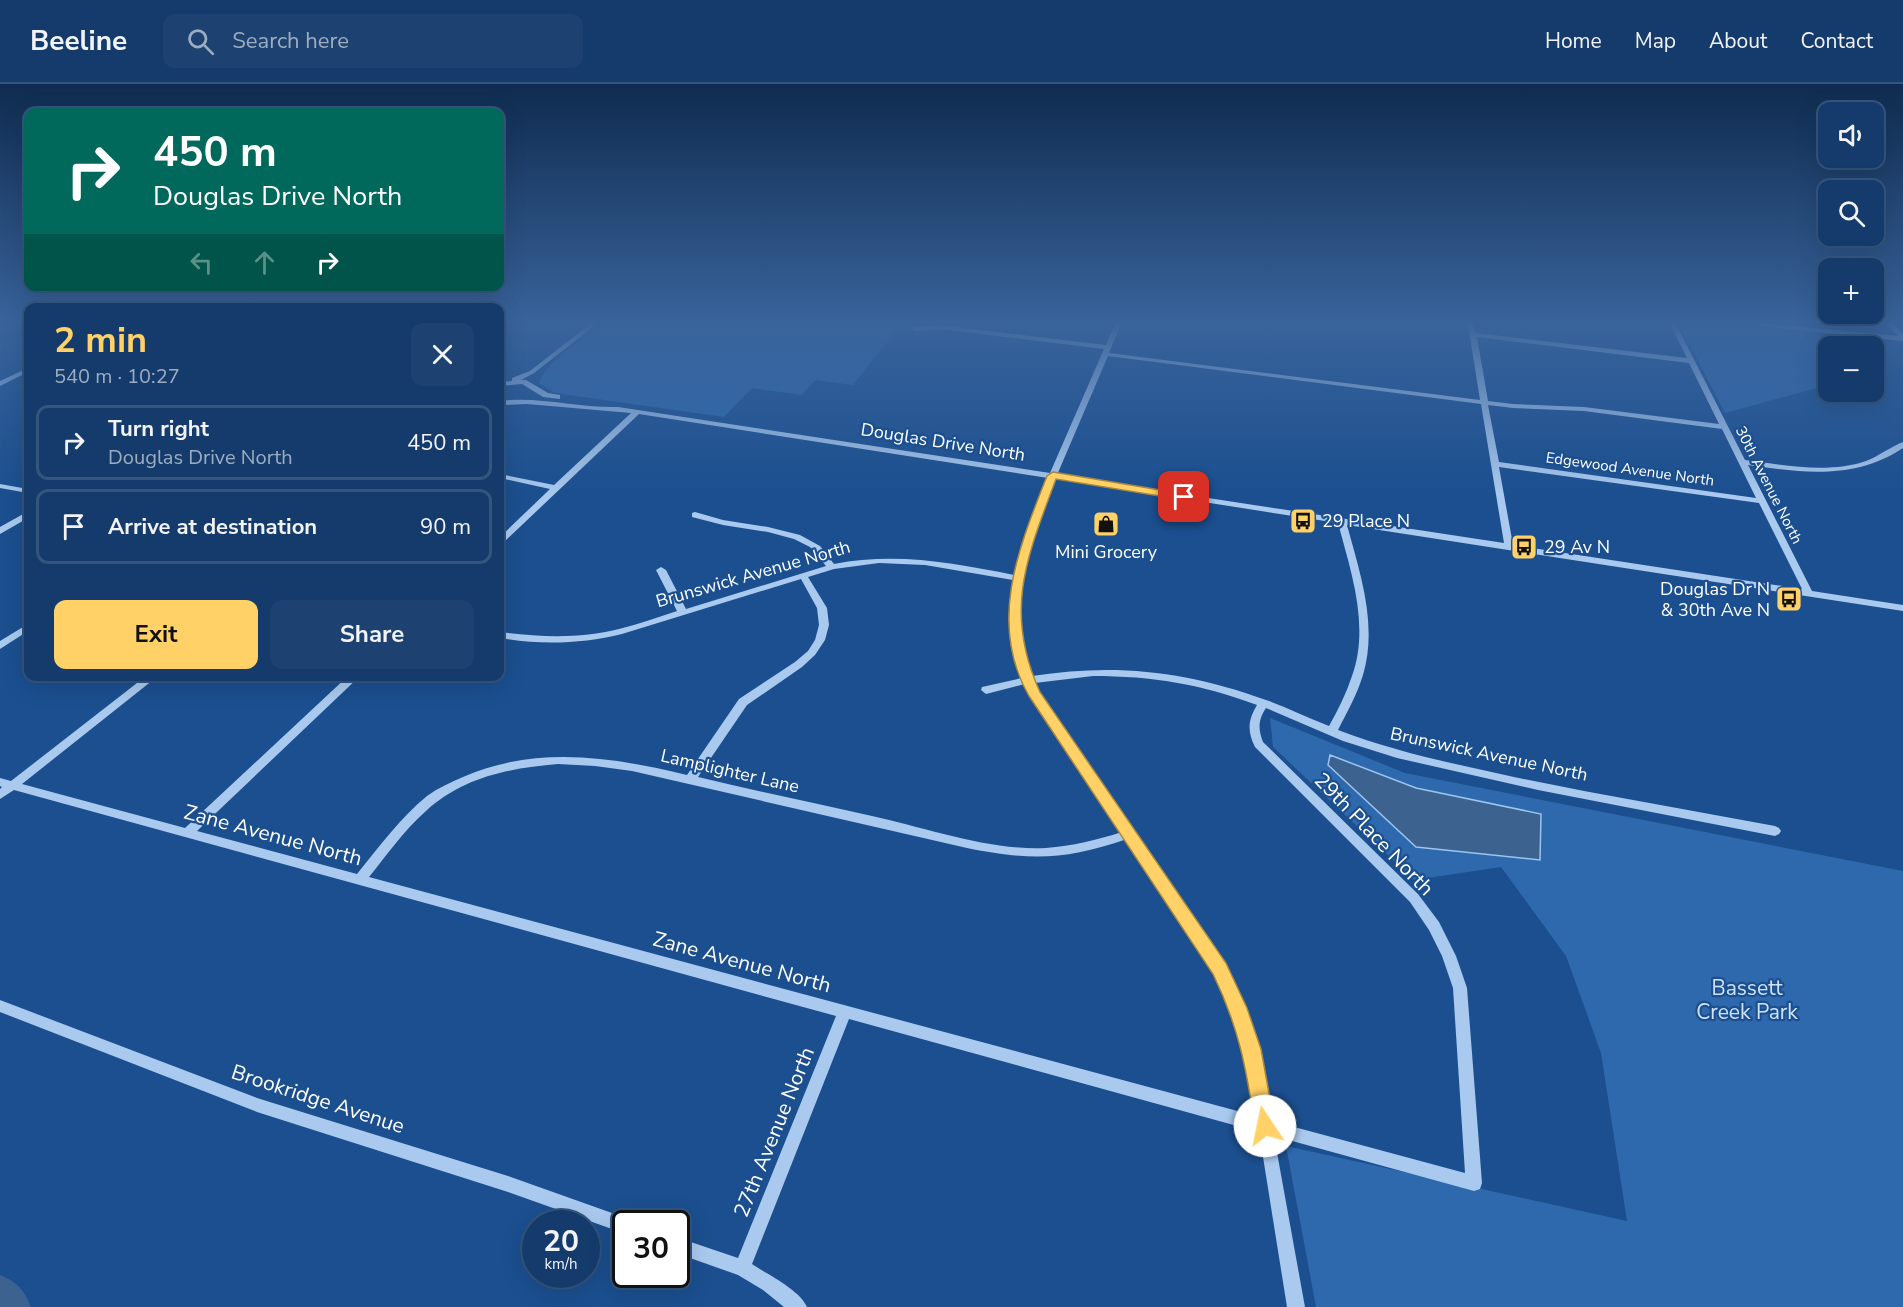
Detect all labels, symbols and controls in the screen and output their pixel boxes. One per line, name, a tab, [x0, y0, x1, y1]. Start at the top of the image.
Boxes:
search box	[163, 14, 583, 68]
text: Beeline	[30, 22, 127, 60]
icon: search	[184, 25, 217, 58]
text: Search here	[232, 26, 349, 56]
text: Home	[1545, 27, 1602, 55]
text: Map	[1635, 27, 1676, 55]
text: About	[1709, 27, 1767, 55]
text: Contact	[1800, 27, 1873, 55]
map controls	[1818, 102, 1884, 402]
button: sound	[1818, 102, 1884, 168]
text: 450 m	[153, 124, 277, 181]
icon: right	[54, 132, 132, 210]
text: Douglas Drive North	[153, 178, 402, 215]
button: search	[1818, 180, 1884, 246]
icon: left	[185, 246, 218, 279]
icon: ahead	[248, 246, 281, 279]
icon: right	[311, 246, 344, 279]
button: +	[1818, 258, 1884, 324]
text: 2 min	[54, 316, 147, 365]
button: close	[411, 323, 474, 386]
button: −	[1818, 336, 1884, 402]
text: 540 m · 10:27	[54, 363, 180, 390]
text: Turn right	[108, 414, 209, 444]
street label: Douglas Drive North	[859, 417, 1027, 467]
street label: 30th Avenue North	[1731, 423, 1807, 547]
icon: right	[57, 426, 90, 459]
text: 450 m	[407, 428, 471, 458]
text: Douglas Drive North	[108, 444, 293, 471]
street label: Edgewood Avenue North	[1545, 447, 1715, 491]
pin	[1158, 471, 1209, 522]
icon: arrive	[1167, 480, 1200, 513]
bus stop icon: 29 Place N	[1288, 506, 1318, 536]
shop icon: Mini Grocery	[1091, 509, 1121, 539]
place label: 29 Place N	[1322, 509, 1410, 533]
icon: arrive	[57, 510, 90, 543]
text: Arrive at destination	[108, 512, 317, 542]
text: 90 m	[420, 512, 471, 542]
bus stop icon: 29 Av N	[1509, 532, 1539, 562]
street label: Brunswick Avenue North	[653, 535, 853, 613]
place label: 29 Av N	[1544, 535, 1610, 559]
place label: Mini Grocery	[1055, 540, 1158, 564]
place label: Douglas Dr N & 30th Ave N	[1660, 577, 1770, 622]
bus stop icon: Douglas Dr N & 30th Ave N	[1774, 584, 1804, 614]
button: Exit	[54, 600, 258, 669]
button: Share	[270, 600, 474, 669]
street label: Brunswick Avenue North	[1388, 721, 1590, 787]
street label: Lamplighter Lane	[658, 743, 802, 799]
street label: 29th Place North	[1308, 766, 1440, 902]
street label: Zane Avenue North	[181, 798, 365, 872]
street label: Zane Avenue North	[650, 925, 834, 999]
park label: Bassett Creek Park	[1696, 974, 1798, 1026]
street label: 27th Avenue North	[727, 1043, 821, 1221]
street label: Brookridge Avenue	[228, 1058, 408, 1140]
position arrow	[1233, 1094, 1297, 1158]
speed limit sign: 30	[612, 1210, 690, 1288]
text: 20	[543, 1221, 579, 1262]
text: km/h	[544, 1254, 578, 1274]

